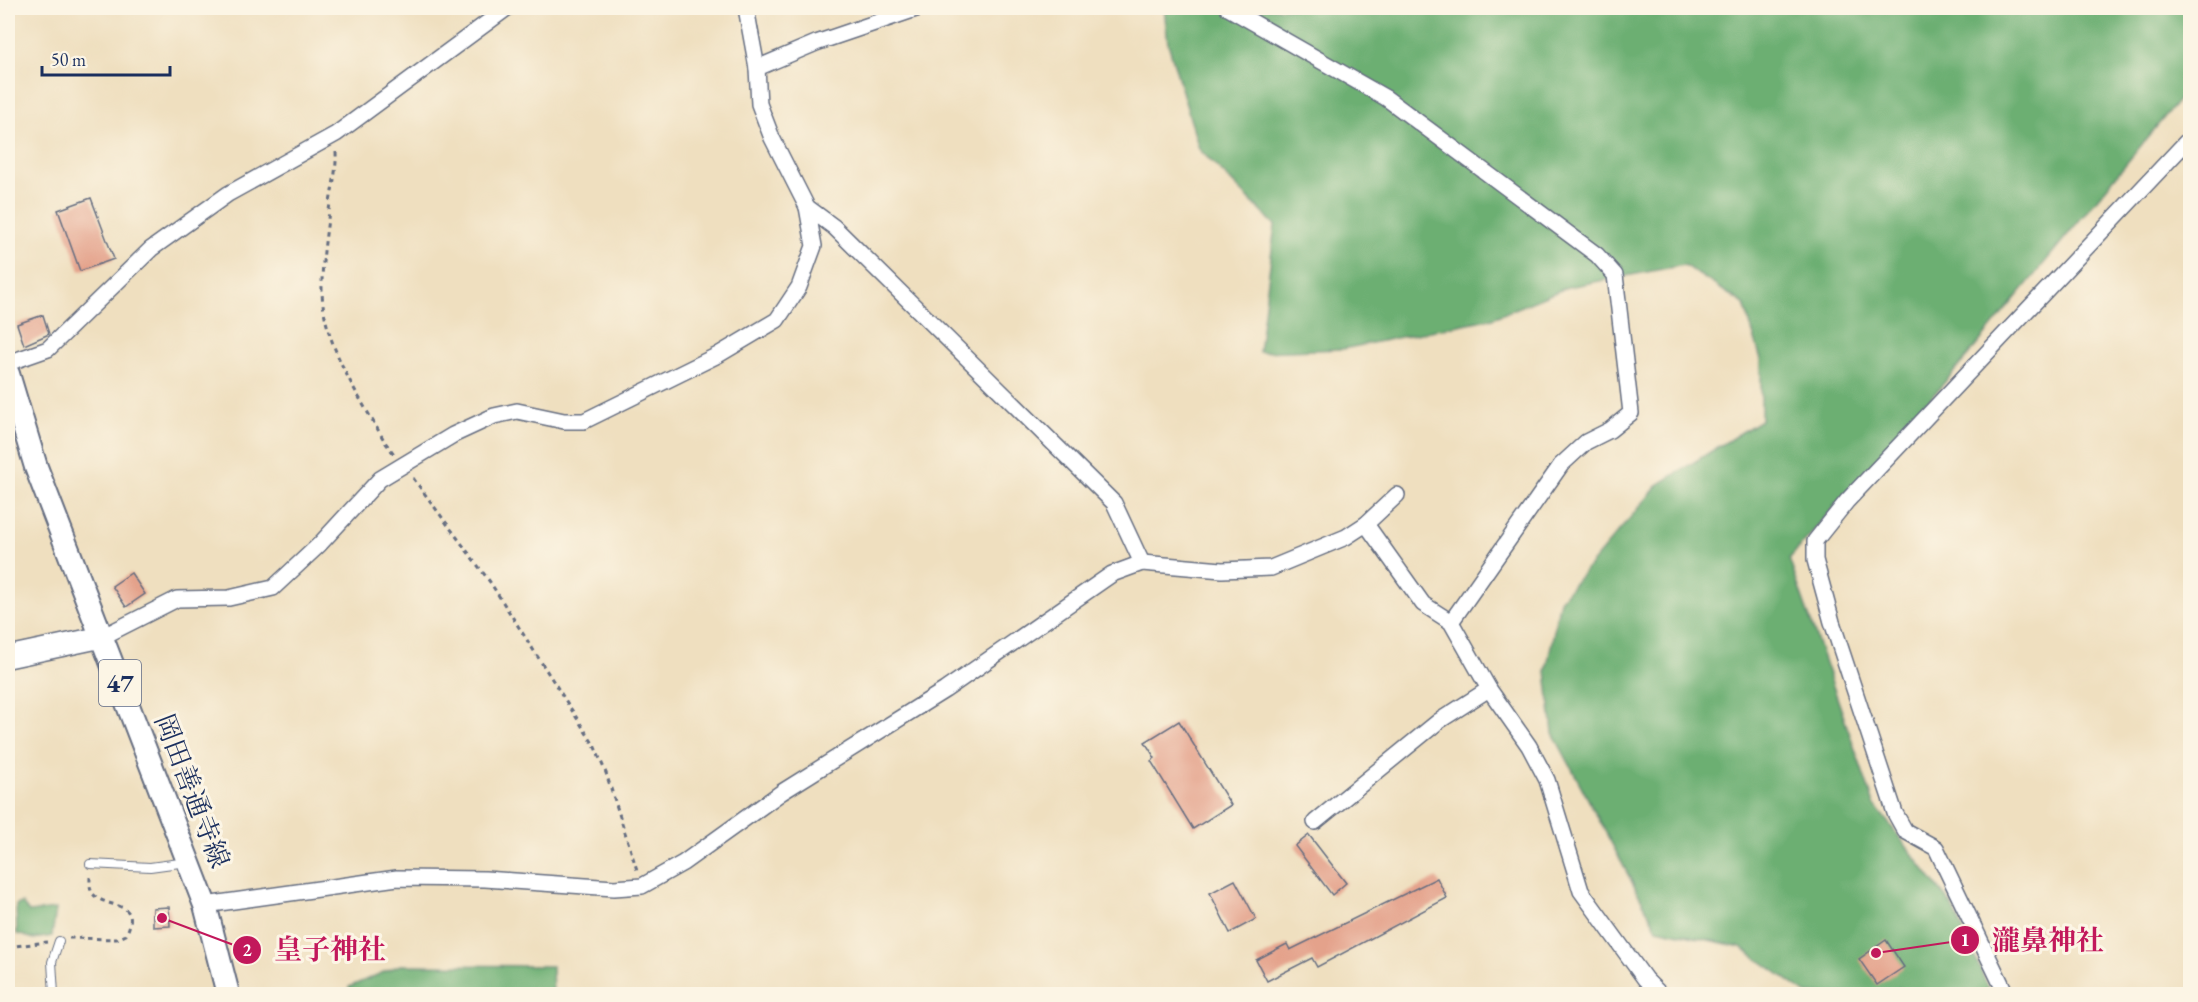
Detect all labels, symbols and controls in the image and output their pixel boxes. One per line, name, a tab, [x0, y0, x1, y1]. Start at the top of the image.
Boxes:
scale bar	[42, 39, 170, 77]
text: 50 m	[51, 48, 86, 71]
road number: 47	[99, 660, 141, 706]
street label: 岡田善通寺線	[147, 709, 238, 873]
callout: 瀧鼻神社	[1950, 917, 2116, 963]
text: 瀧鼻神社	[1992, 922, 2104, 958]
callout: 皇子神社	[232, 927, 398, 973]
text: 1	[1960, 928, 1970, 951]
text: 皇子神社	[274, 931, 386, 967]
text: 2	[242, 938, 252, 961]

